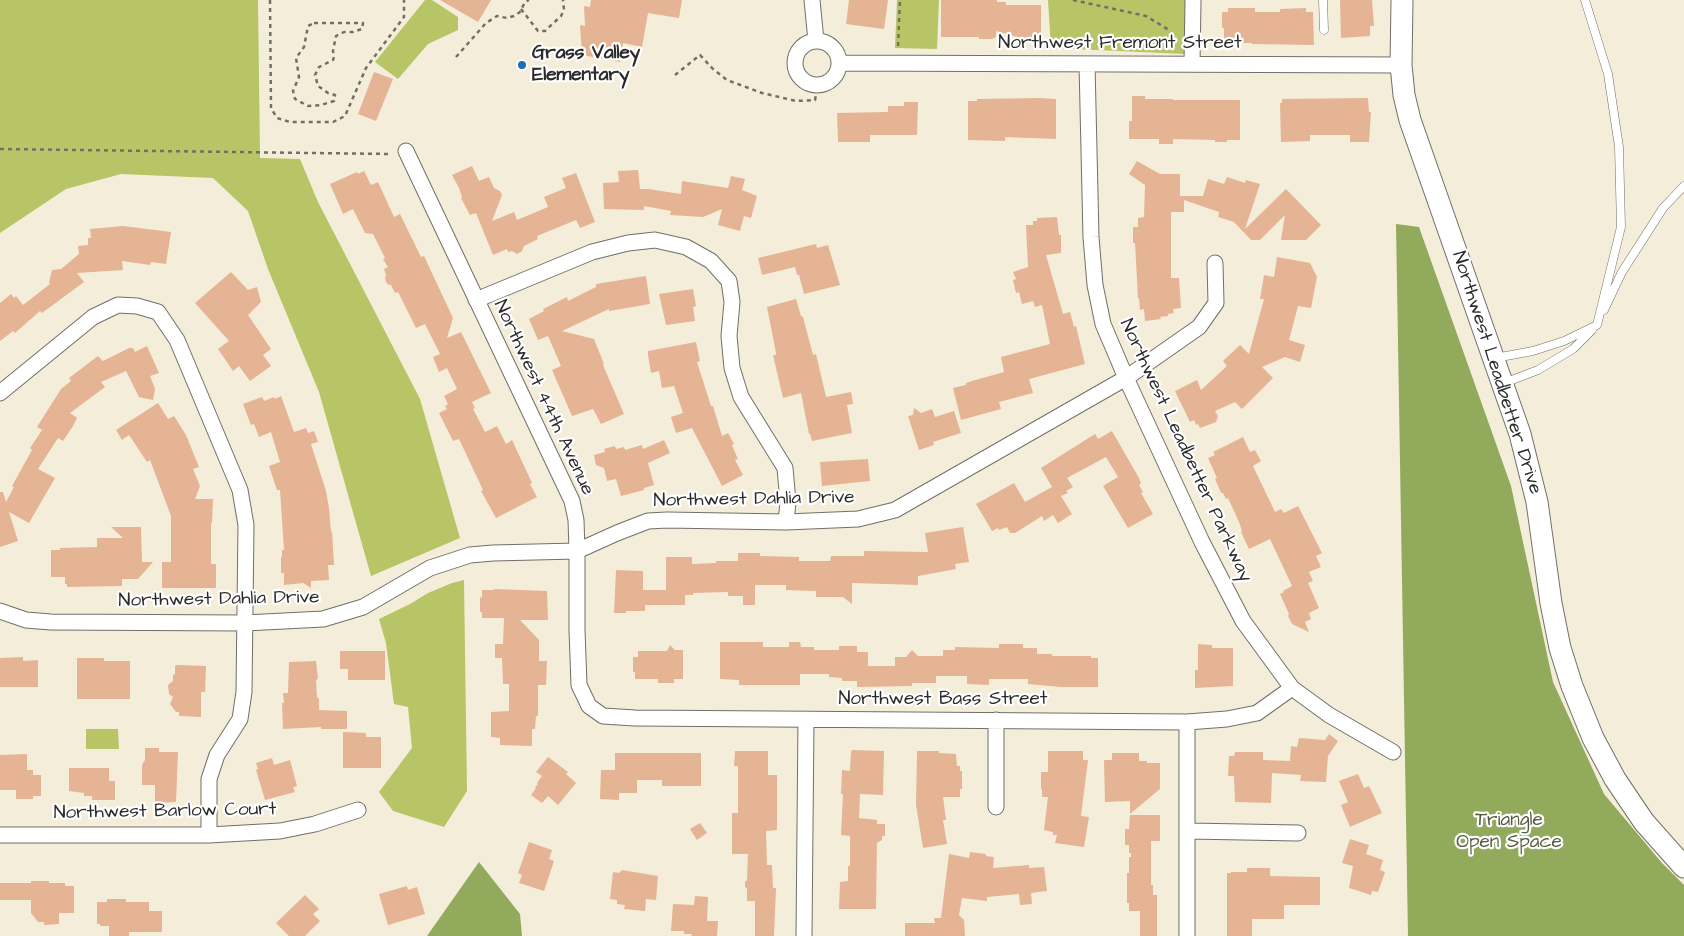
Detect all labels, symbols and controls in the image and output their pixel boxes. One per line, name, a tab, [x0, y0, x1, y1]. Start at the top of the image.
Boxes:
street label: Northwest Fremont Street	[998, 33, 1242, 55]
place label: Grass Valley Elementary	[532, 43, 640, 87]
marker: Grass Valley Elementary	[516, 59, 528, 71]
street label: Northwest Leadbetter Drive	[1446, 249, 1546, 497]
street label: Northwest 44th Avenue	[488, 297, 598, 499]
street label: Northwest Leadbetter Parkway	[1114, 316, 1256, 586]
street label: Northwest Dahlia Drive	[653, 487, 855, 513]
street label: Northwest Dahlia Drive	[118, 587, 320, 613]
street label: Northwest Bass Street	[838, 689, 1048, 711]
street label: Northwest Barlow Court	[53, 799, 277, 825]
park label: Triangle Open Space	[1456, 810, 1562, 854]

